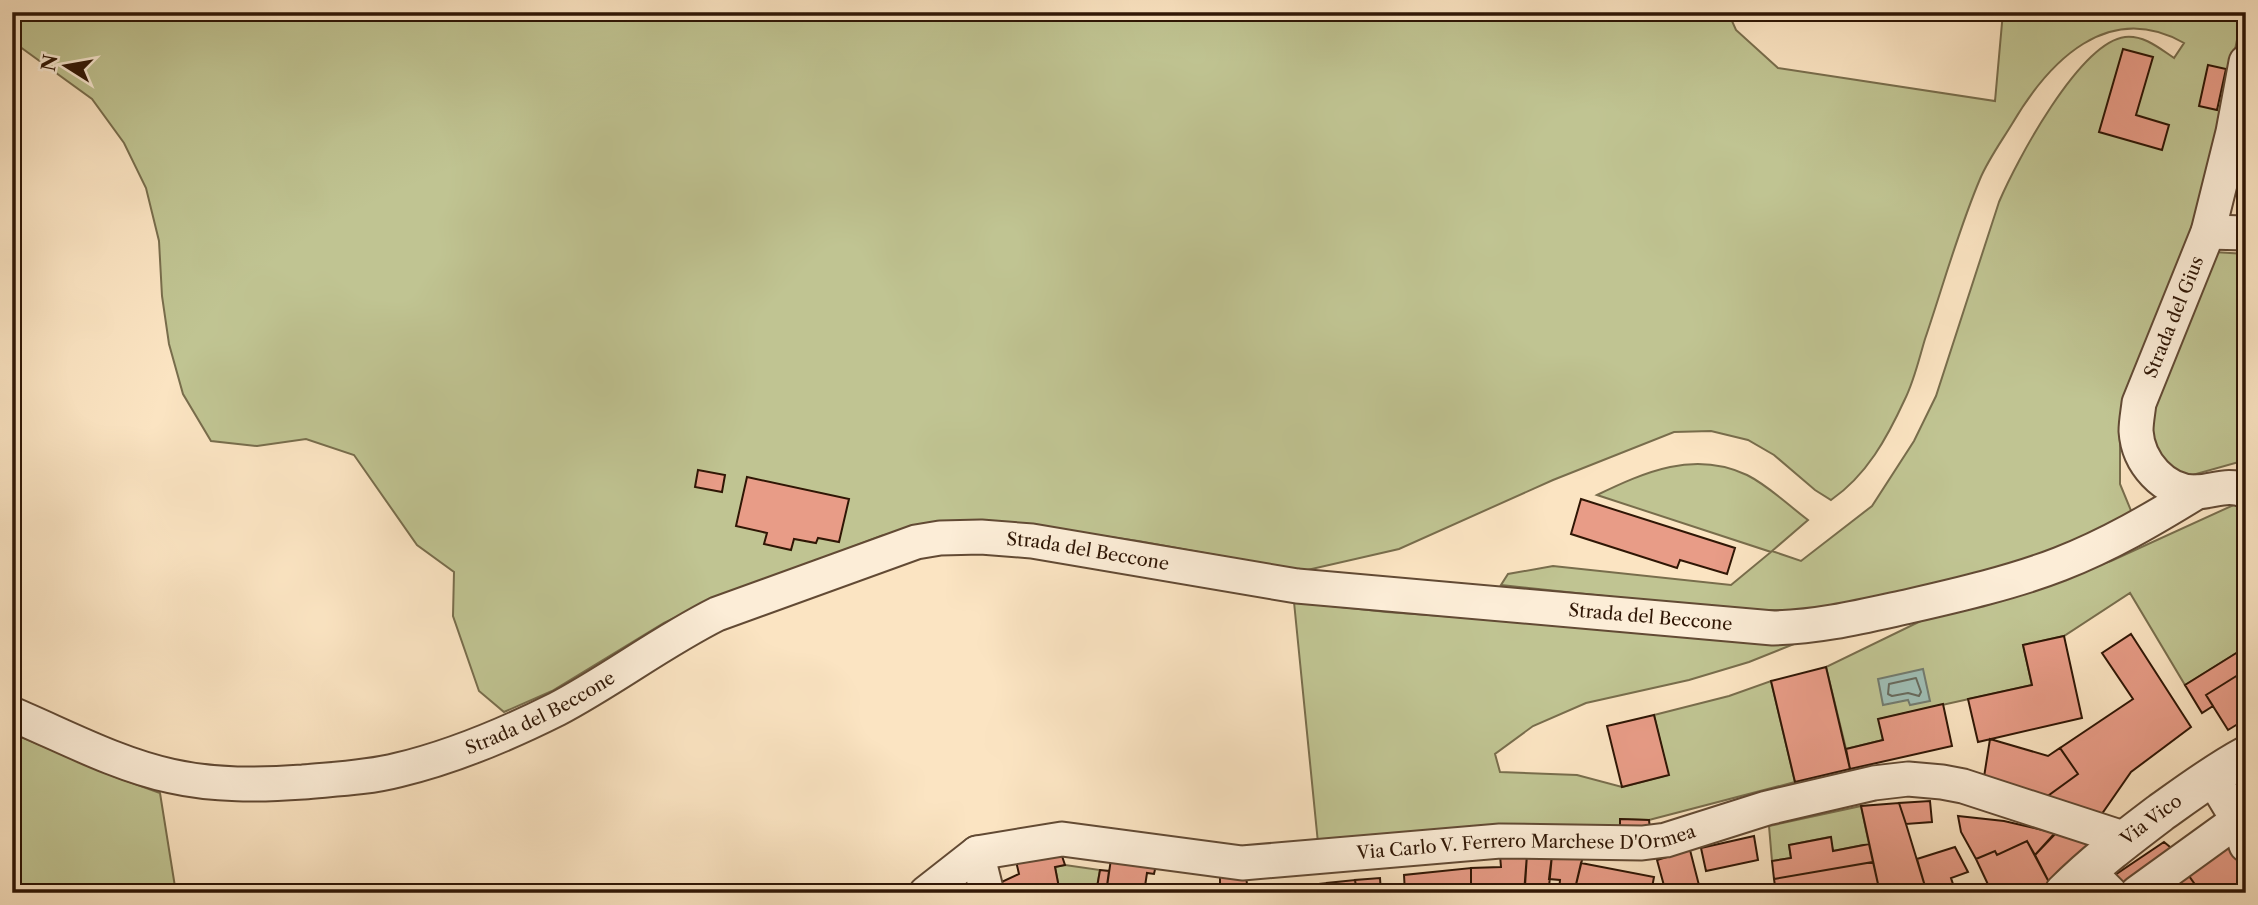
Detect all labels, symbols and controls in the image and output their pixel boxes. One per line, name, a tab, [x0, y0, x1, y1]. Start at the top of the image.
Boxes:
north arrow	[32, 32, 102, 102]
text: N	[37, 53, 63, 73]
street label: Strada del Gius	[2140, 253, 2208, 381]
street label: Strada del Beccone	[1006, 528, 1171, 575]
street label: Strada del Beccone	[1568, 599, 1733, 635]
street label: Strada del Beccone	[462, 667, 619, 759]
street label: Via Vico	[2116, 790, 2186, 851]
street label: Via Carlo V. Ferrero Marchese D'Ormea	[1355, 820, 1699, 864]

